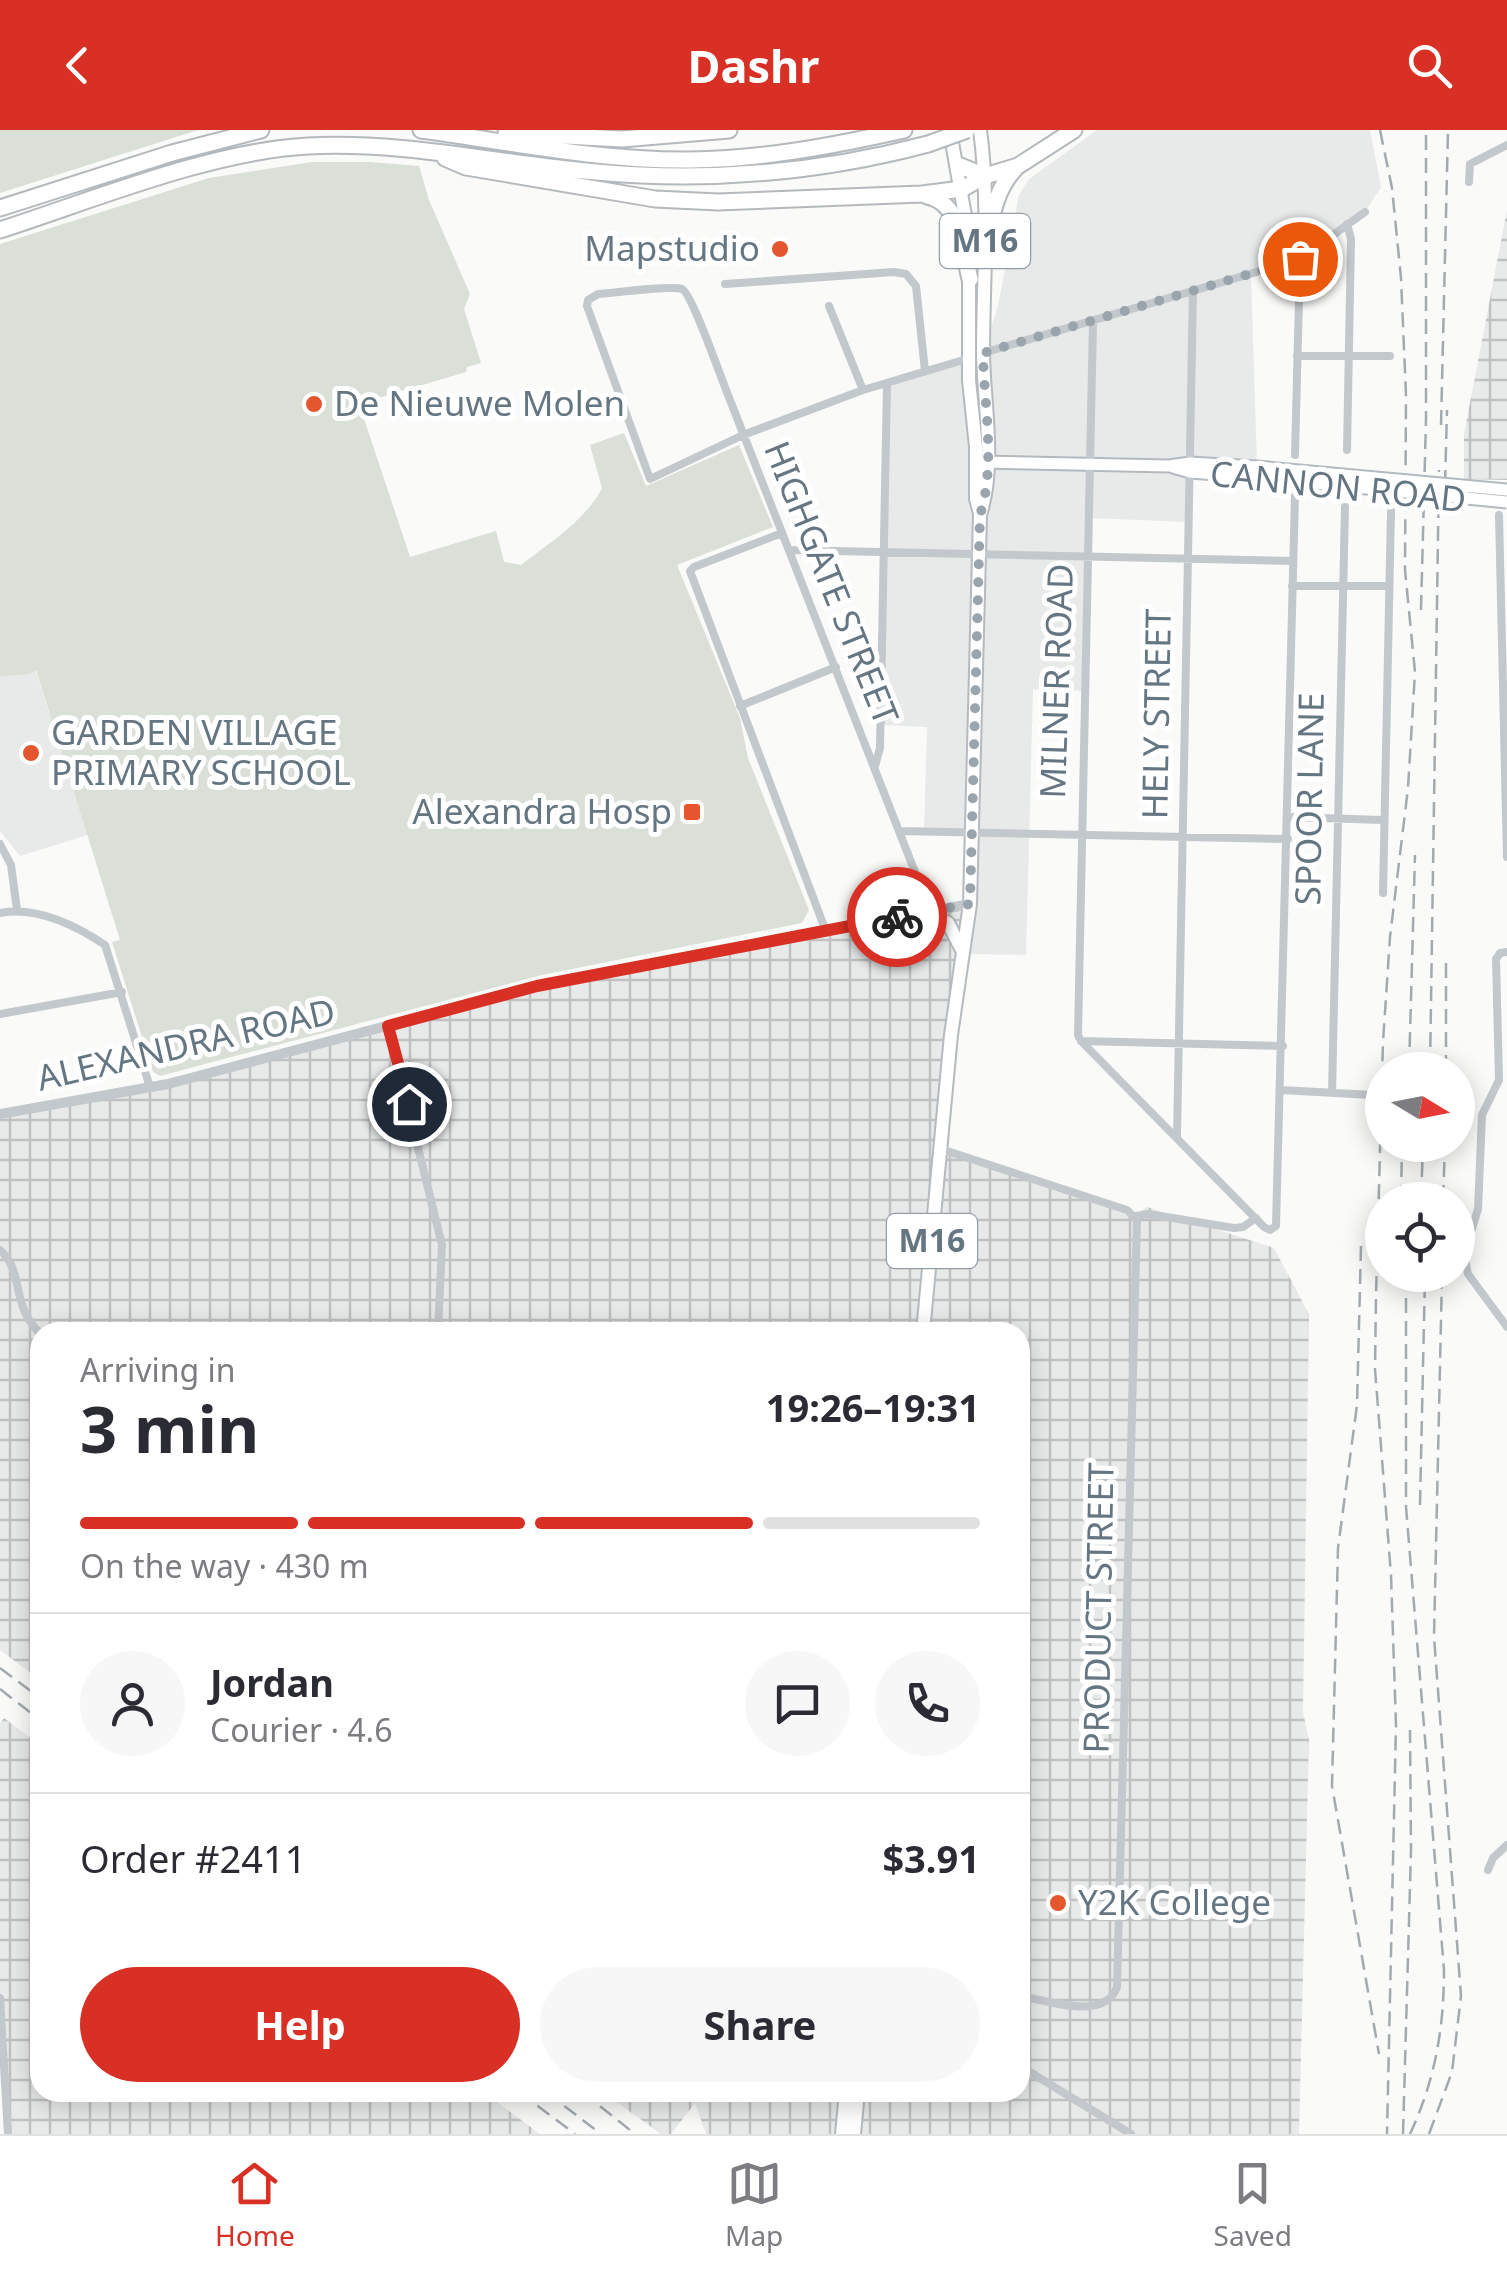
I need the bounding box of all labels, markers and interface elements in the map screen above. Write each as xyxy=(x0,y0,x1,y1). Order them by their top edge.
text: Dashr xyxy=(688,35,819,96)
icon: back xyxy=(50,38,105,93)
icon: search xyxy=(1402,38,1457,93)
road number: M16 xyxy=(940,214,1030,268)
pin xyxy=(1258,217,1343,302)
place label: Mapstudio xyxy=(584,224,760,271)
icon: bag xyxy=(1273,232,1328,287)
marker: Mapstudio xyxy=(769,238,791,260)
place label: De Nieuwe Molen xyxy=(334,379,625,426)
marker: De Nieuwe Molen xyxy=(303,393,325,415)
street label: HIGHGATE STREET xyxy=(754,434,911,731)
street label: CANNON ROAD xyxy=(1208,449,1468,522)
street label: MILNER ROAD xyxy=(1028,563,1083,799)
street label: HELY STREET xyxy=(1130,608,1181,820)
street label: SPOOR LANE xyxy=(1283,692,1334,906)
place label: GARDEN VILLAGE PRIMARY SCHOOL xyxy=(51,708,351,795)
marker: GARDEN VILLAGE PRIMARY SCHOOL xyxy=(20,742,42,764)
place label: Alexandra Hosp xyxy=(412,787,672,834)
marker: Alexandra Hosp xyxy=(681,801,703,823)
courier xyxy=(847,867,947,967)
icon: bike xyxy=(870,890,925,945)
street label: ALEXANDRA ROAD xyxy=(32,986,339,1101)
north arrow xyxy=(1365,1052,1475,1162)
map controls xyxy=(1365,1052,1475,1292)
pin xyxy=(367,1062,452,1147)
icon: home xyxy=(382,1077,437,1132)
button: locate xyxy=(1365,1182,1475,1292)
road number: M16 xyxy=(887,1214,977,1268)
text: Arriving in xyxy=(80,1348,235,1391)
text: 19:26–19:31 xyxy=(766,1381,980,1433)
text: 3 min xyxy=(80,1384,259,1472)
street label: PRODUCT STREET xyxy=(1071,1462,1124,1754)
text: On the way · 430 m xyxy=(80,1544,369,1587)
button: person xyxy=(80,1651,185,1756)
button: chat xyxy=(745,1651,850,1756)
button: phone xyxy=(875,1651,980,1756)
text: Jordan xyxy=(210,1656,334,1708)
text: Courier · 4.6 xyxy=(210,1708,393,1751)
text: Order #2411 xyxy=(80,1832,306,1884)
text: $3.91 xyxy=(882,1832,980,1884)
place label: Y2K College xyxy=(1078,1878,1271,1925)
marker: Y2K College xyxy=(1047,1892,1069,1914)
button: Help xyxy=(80,1967,520,2082)
button: Share xyxy=(540,1967,980,2082)
tab: Home xyxy=(215,2156,295,2254)
tab: Map xyxy=(725,2156,783,2254)
tab: Saved xyxy=(1214,2156,1292,2254)

